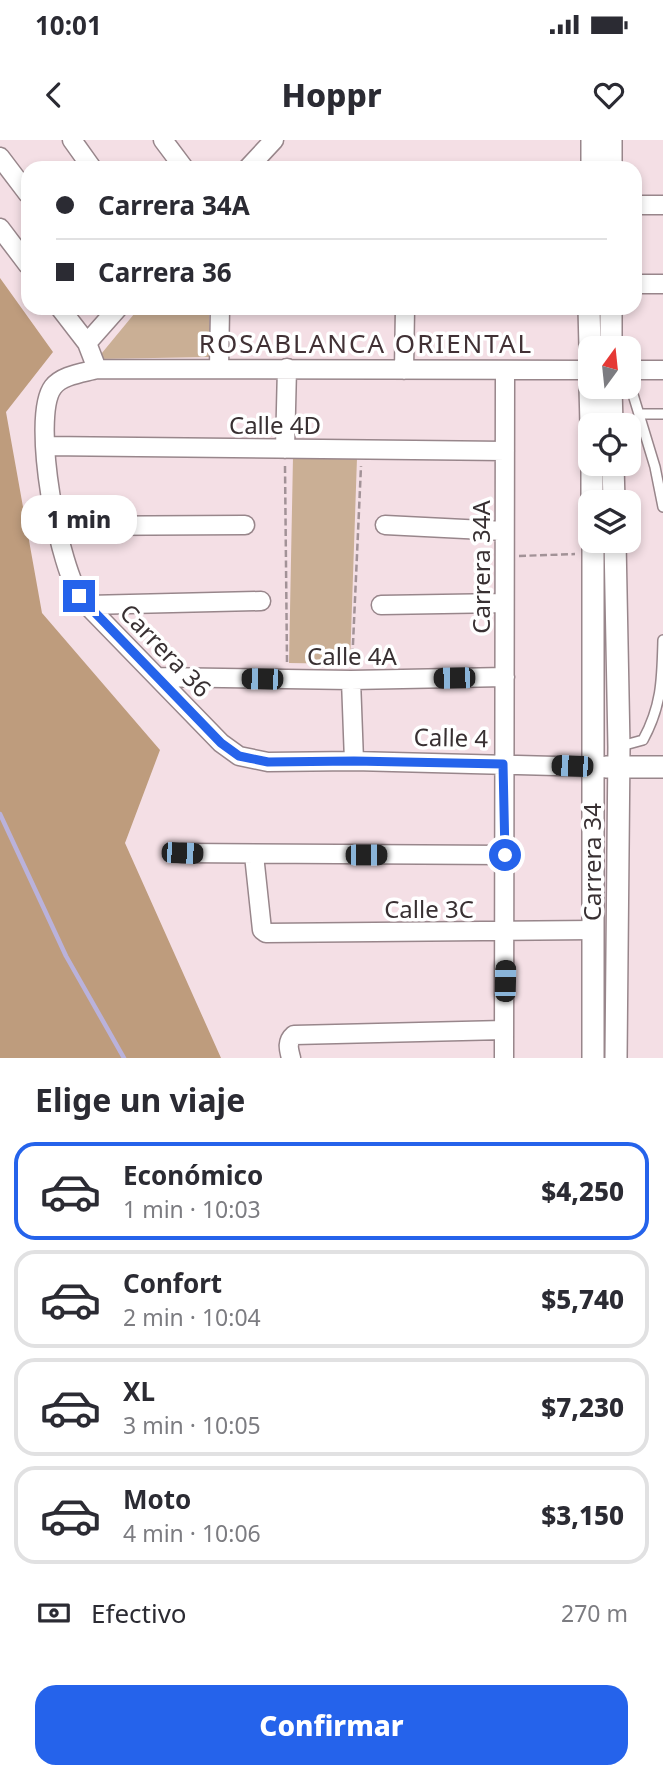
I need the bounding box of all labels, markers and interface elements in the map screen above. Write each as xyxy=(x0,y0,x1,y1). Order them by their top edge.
text: 10:01 xyxy=(35,7,102,43)
text: Hoppr xyxy=(281,73,382,116)
icon: back xyxy=(35,76,73,114)
icon: heart xyxy=(590,76,628,114)
text: Carrera 34A xyxy=(98,187,250,223)
text: Carrera 36 xyxy=(98,254,232,290)
district label: ROSABLANCA ORIENTAL xyxy=(199,325,533,361)
north arrow xyxy=(578,336,640,399)
map controls xyxy=(578,336,641,553)
street label: Calle 4D xyxy=(229,408,321,441)
button: locate xyxy=(578,413,641,476)
button: layers xyxy=(578,490,641,553)
callout: 1 min xyxy=(21,494,137,544)
street label: Carrera 34A xyxy=(464,500,497,634)
text: 1 min xyxy=(47,503,111,535)
route end xyxy=(63,580,95,612)
street label: Carrera 36 xyxy=(113,596,219,704)
street label: Calle 4A xyxy=(307,639,398,672)
car xyxy=(433,667,476,689)
car xyxy=(241,668,284,690)
street label: Calle 4 xyxy=(413,720,489,754)
car xyxy=(551,755,594,777)
street label: Carrera 34 xyxy=(575,803,608,921)
route start xyxy=(489,839,521,871)
car xyxy=(161,842,204,864)
car xyxy=(346,845,388,866)
street label: Calle 3C xyxy=(384,892,474,925)
car xyxy=(495,960,516,1002)
text: Elige un viaje xyxy=(35,1078,245,1121)
text: Económico xyxy=(123,1157,263,1193)
icon: car xyxy=(39,1160,102,1223)
text: $4,250 xyxy=(541,1173,624,1209)
text: 1 min · 10:03 xyxy=(123,1193,261,1225)
text: Confort xyxy=(123,1265,222,1301)
icon: car xyxy=(39,1268,102,1331)
text: $5,740 xyxy=(541,1281,624,1317)
text: 2 min · 10:04 xyxy=(123,1301,261,1333)
text: XL xyxy=(123,1373,155,1409)
icon: car xyxy=(39,1376,102,1439)
text: $7,230 xyxy=(541,1389,624,1425)
text: 3 min · 10:05 xyxy=(123,1409,261,1441)
text: Moto xyxy=(123,1481,191,1517)
icon: car xyxy=(39,1484,102,1547)
text: $3,150 xyxy=(541,1497,624,1533)
text: 4 min · 10:06 xyxy=(123,1517,261,1549)
icon: cash xyxy=(35,1594,73,1632)
text: Efectivo xyxy=(91,1595,187,1631)
text: 270 m xyxy=(561,1597,628,1629)
button: Confirmar xyxy=(35,1685,628,1765)

